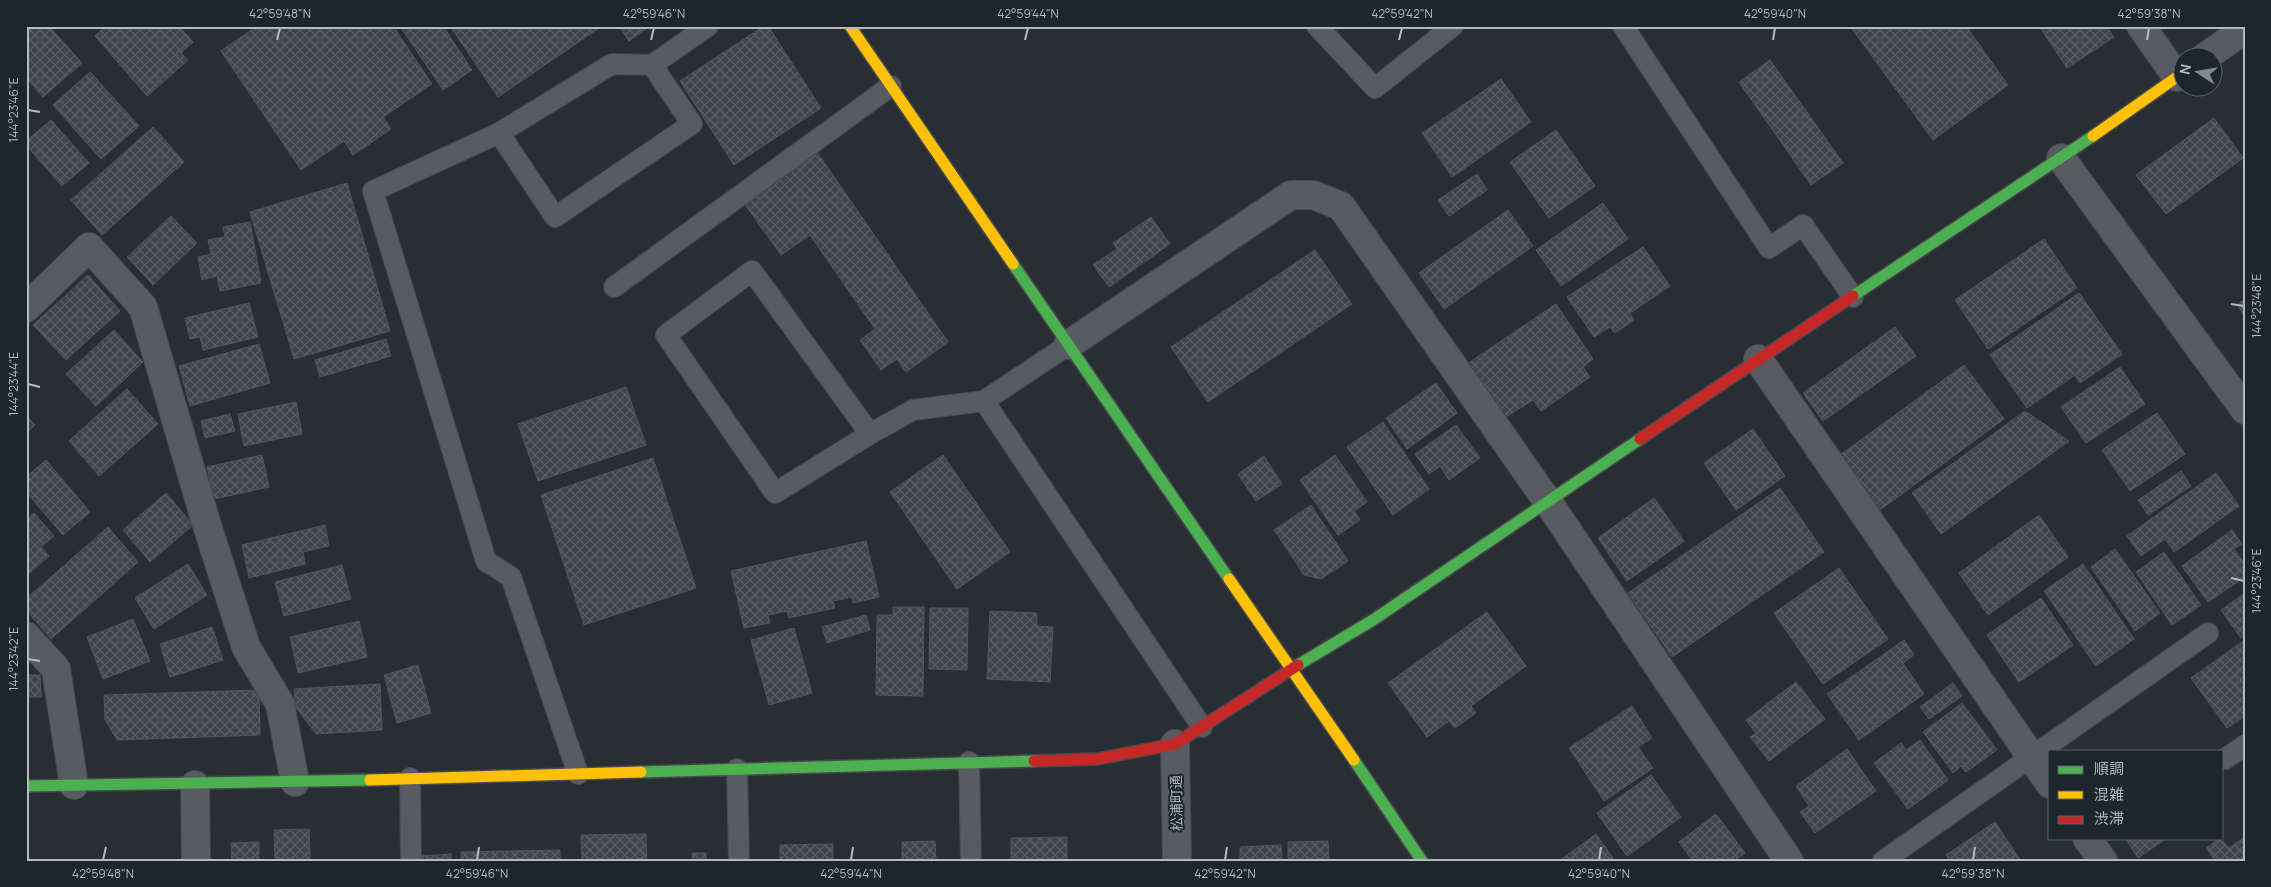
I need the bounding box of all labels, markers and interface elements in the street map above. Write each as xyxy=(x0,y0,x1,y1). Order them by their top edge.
text: 42°59'48"N xyxy=(249,5,311,22)
text: 42°59'46"N xyxy=(623,5,685,22)
text: 42°59'44"N xyxy=(997,5,1059,22)
text: 42°59'42"N xyxy=(1371,5,1433,22)
text: 42°59'40"N xyxy=(1744,5,1806,22)
text: 42°59'38"N xyxy=(2118,5,2180,22)
north arrow xyxy=(2174,48,2224,98)
text: N xyxy=(2174,62,2195,76)
text: 144°23'46"E xyxy=(5,77,22,143)
text: 144°23'48"E xyxy=(2248,274,2265,338)
text: 144°23'44"E xyxy=(5,352,22,416)
text: 144°23'46"E xyxy=(2248,548,2265,614)
text: 144°23'42"E xyxy=(5,627,22,691)
legend xyxy=(2048,750,2224,840)
text: 順調 xyxy=(2094,758,2124,779)
street label: 松浦町通 xyxy=(1166,775,1186,831)
text: 混雑 xyxy=(2094,784,2124,805)
text: 渋滞 xyxy=(2094,808,2124,829)
text: 42°59'48"N xyxy=(72,865,134,882)
text: 42°59'46"N xyxy=(446,865,508,882)
text: 42°59'44"N xyxy=(820,865,882,882)
text: 42°59'42"N xyxy=(1194,865,1256,882)
text: 42°59'40"N xyxy=(1568,865,1630,882)
text: 42°59'38"N xyxy=(1942,865,2004,882)

